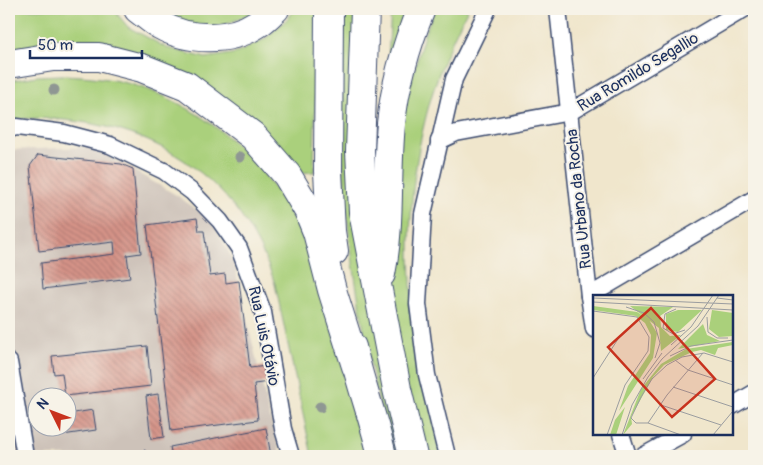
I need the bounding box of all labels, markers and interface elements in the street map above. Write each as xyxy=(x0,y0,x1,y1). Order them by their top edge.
scale bar xyxy=(30,28,142,60)
street label: Rua Romildo Segallio xyxy=(574,28,703,116)
text: 50 m xyxy=(38,36,73,55)
street label: Rua Urbano da Rocha xyxy=(562,128,596,270)
street label: Rua Luis Otávio xyxy=(244,284,284,388)
inset map xyxy=(593,295,733,435)
north arrow xyxy=(28,388,78,438)
text: N xyxy=(33,394,52,413)

